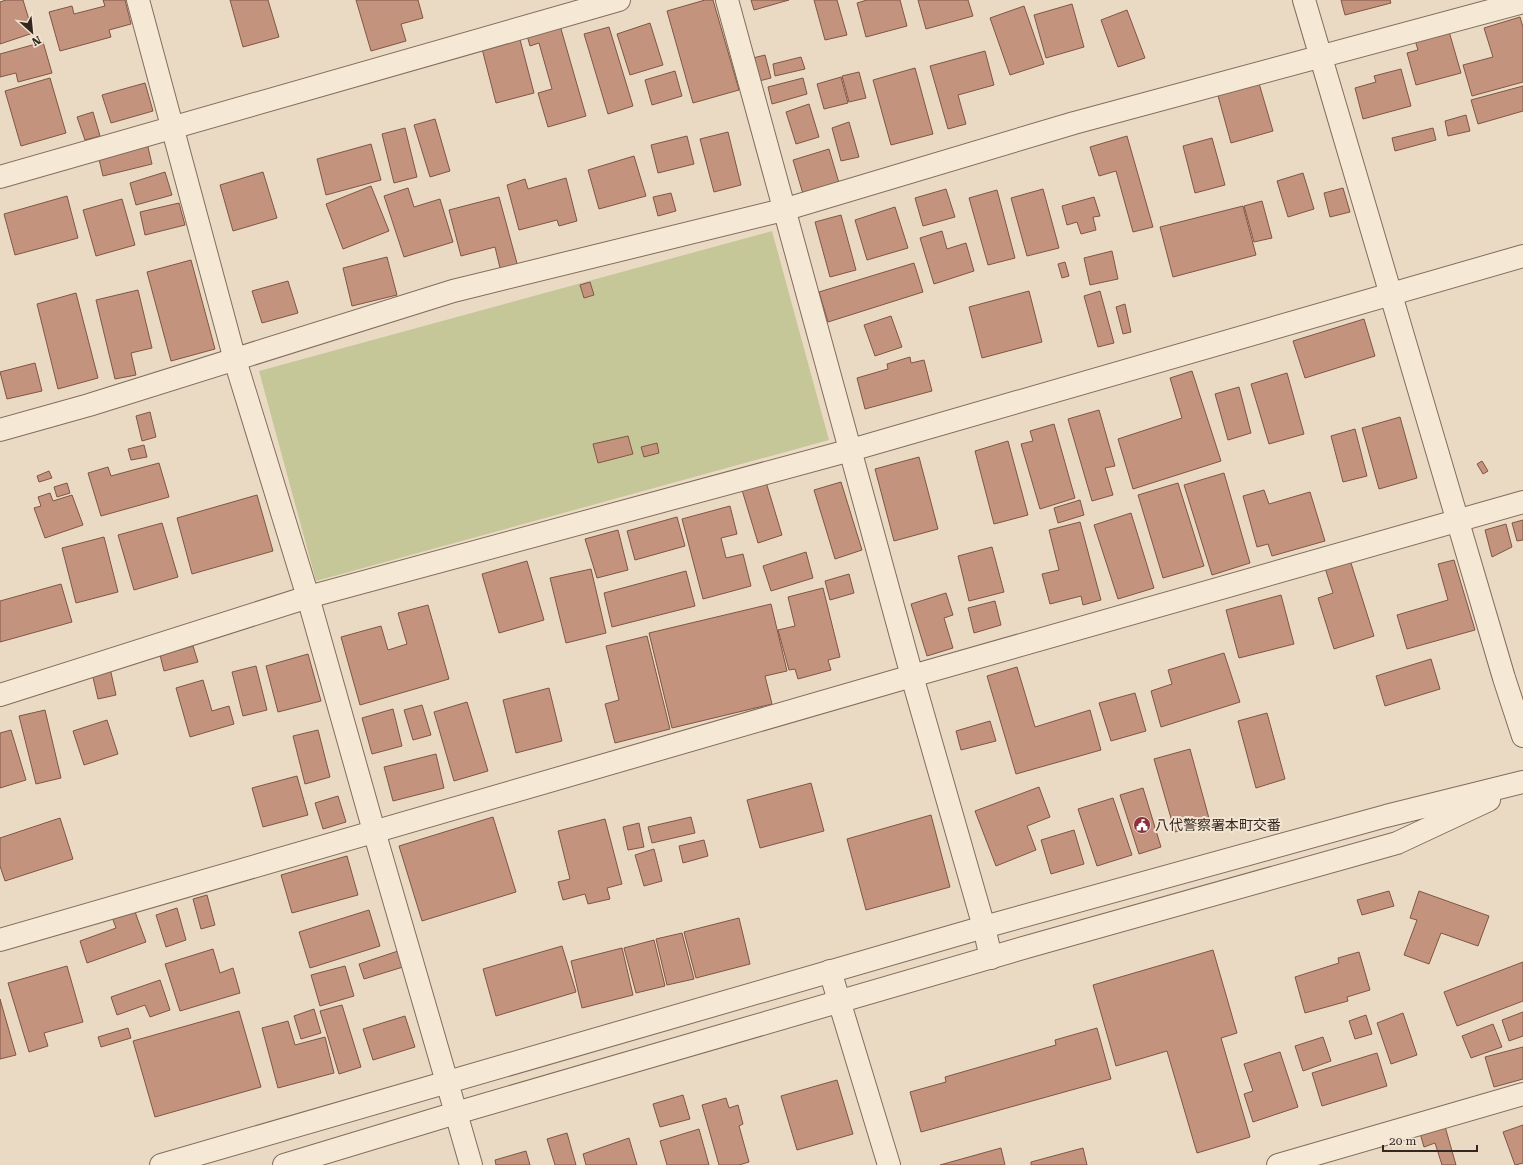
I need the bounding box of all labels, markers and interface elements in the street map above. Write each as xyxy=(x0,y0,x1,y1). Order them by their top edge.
north arrow xyxy=(12,12,52,52)
text: N xyxy=(29,33,43,48)
public building icon: 八代警察署本町交番 xyxy=(1132,815,1152,835)
place label: 八代警察署本町交番 xyxy=(1155,817,1281,833)
scale bar xyxy=(1383,1127,1477,1153)
text: 20 m xyxy=(1389,1134,1416,1148)

